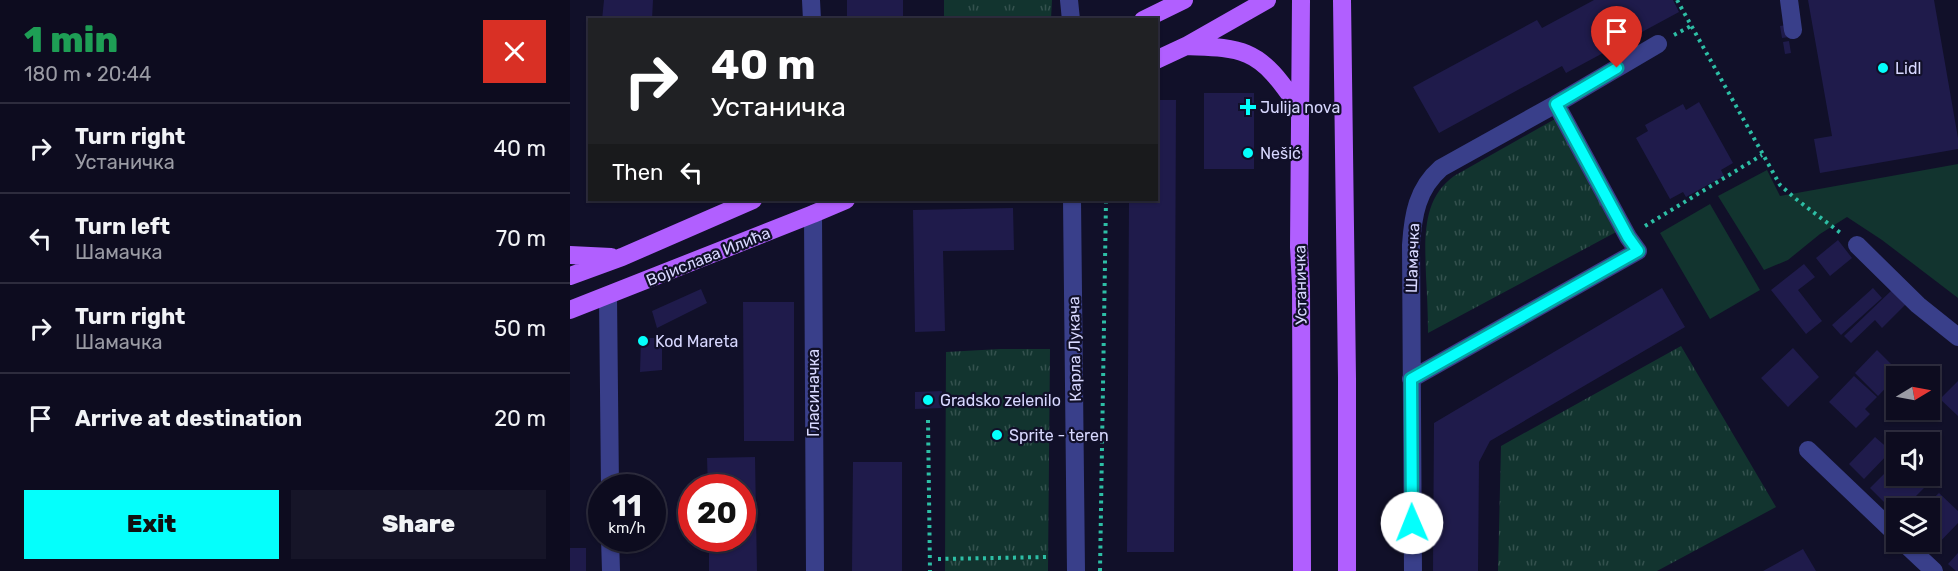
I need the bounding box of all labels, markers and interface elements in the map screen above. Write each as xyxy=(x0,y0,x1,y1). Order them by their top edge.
pin xyxy=(1591,6,1642,68)
icon: arrive xyxy=(1600,15,1633,48)
text: 1 min xyxy=(24,18,118,61)
button: close xyxy=(483,20,546,83)
text: 40 m xyxy=(711,40,816,90)
icon: right xyxy=(612,42,690,120)
place label: Lidl xyxy=(1895,59,1921,78)
marker: Lidl xyxy=(1876,61,1890,75)
text: 180 m · 20:44 xyxy=(24,62,151,86)
text: Устаничка xyxy=(711,91,846,123)
place label: Julija nova xyxy=(1260,98,1340,117)
marker: Julija nova xyxy=(1241,100,1255,114)
text: Turn right xyxy=(75,123,185,150)
icon: right xyxy=(24,132,57,165)
text: 40 m xyxy=(493,135,546,162)
place label: Nešić xyxy=(1260,144,1301,163)
marker: Nešić xyxy=(1241,146,1255,160)
text: Устаничка xyxy=(75,150,175,174)
icon: left xyxy=(675,156,708,189)
text: Then xyxy=(612,159,663,186)
text: Turn left xyxy=(75,213,170,240)
icon: left xyxy=(24,222,57,255)
street label: Војислава Илића xyxy=(643,223,773,290)
street label: Шамачка xyxy=(1402,223,1423,293)
text: 70 m xyxy=(496,225,546,252)
text: Шамачка xyxy=(75,240,163,264)
street label: Устаничка xyxy=(1290,245,1311,325)
street label: Карла Лукача xyxy=(1064,296,1085,402)
text: Turn right xyxy=(75,303,185,330)
icon: right xyxy=(24,312,57,345)
text: 50 m xyxy=(494,315,546,342)
text: Шамачка xyxy=(75,330,163,354)
place label: Kod Mareta xyxy=(655,332,738,351)
marker: Kod Mareta xyxy=(636,334,650,348)
street label: Гласиначка xyxy=(804,349,823,437)
north arrow xyxy=(1886,366,1940,420)
map controls xyxy=(1886,366,1940,552)
place label: Gradsko zelenilo xyxy=(940,391,1061,410)
marker: Gradsko zelenilo xyxy=(921,393,935,407)
icon: arrive xyxy=(24,402,57,435)
text: Arrive at destination xyxy=(75,405,302,432)
text: 20 m xyxy=(494,405,546,432)
place label: Sprite - teren xyxy=(1009,426,1109,445)
marker: Sprite - teren xyxy=(990,428,1004,442)
button: sound xyxy=(1886,432,1940,486)
speed limit sign: 20 xyxy=(678,474,756,552)
text: 11 xyxy=(612,488,642,524)
button: Exit xyxy=(24,490,279,559)
button: Share xyxy=(291,490,546,559)
position arrow xyxy=(1380,491,1444,555)
button: layers xyxy=(1886,498,1940,552)
text: km/h xyxy=(608,519,646,537)

